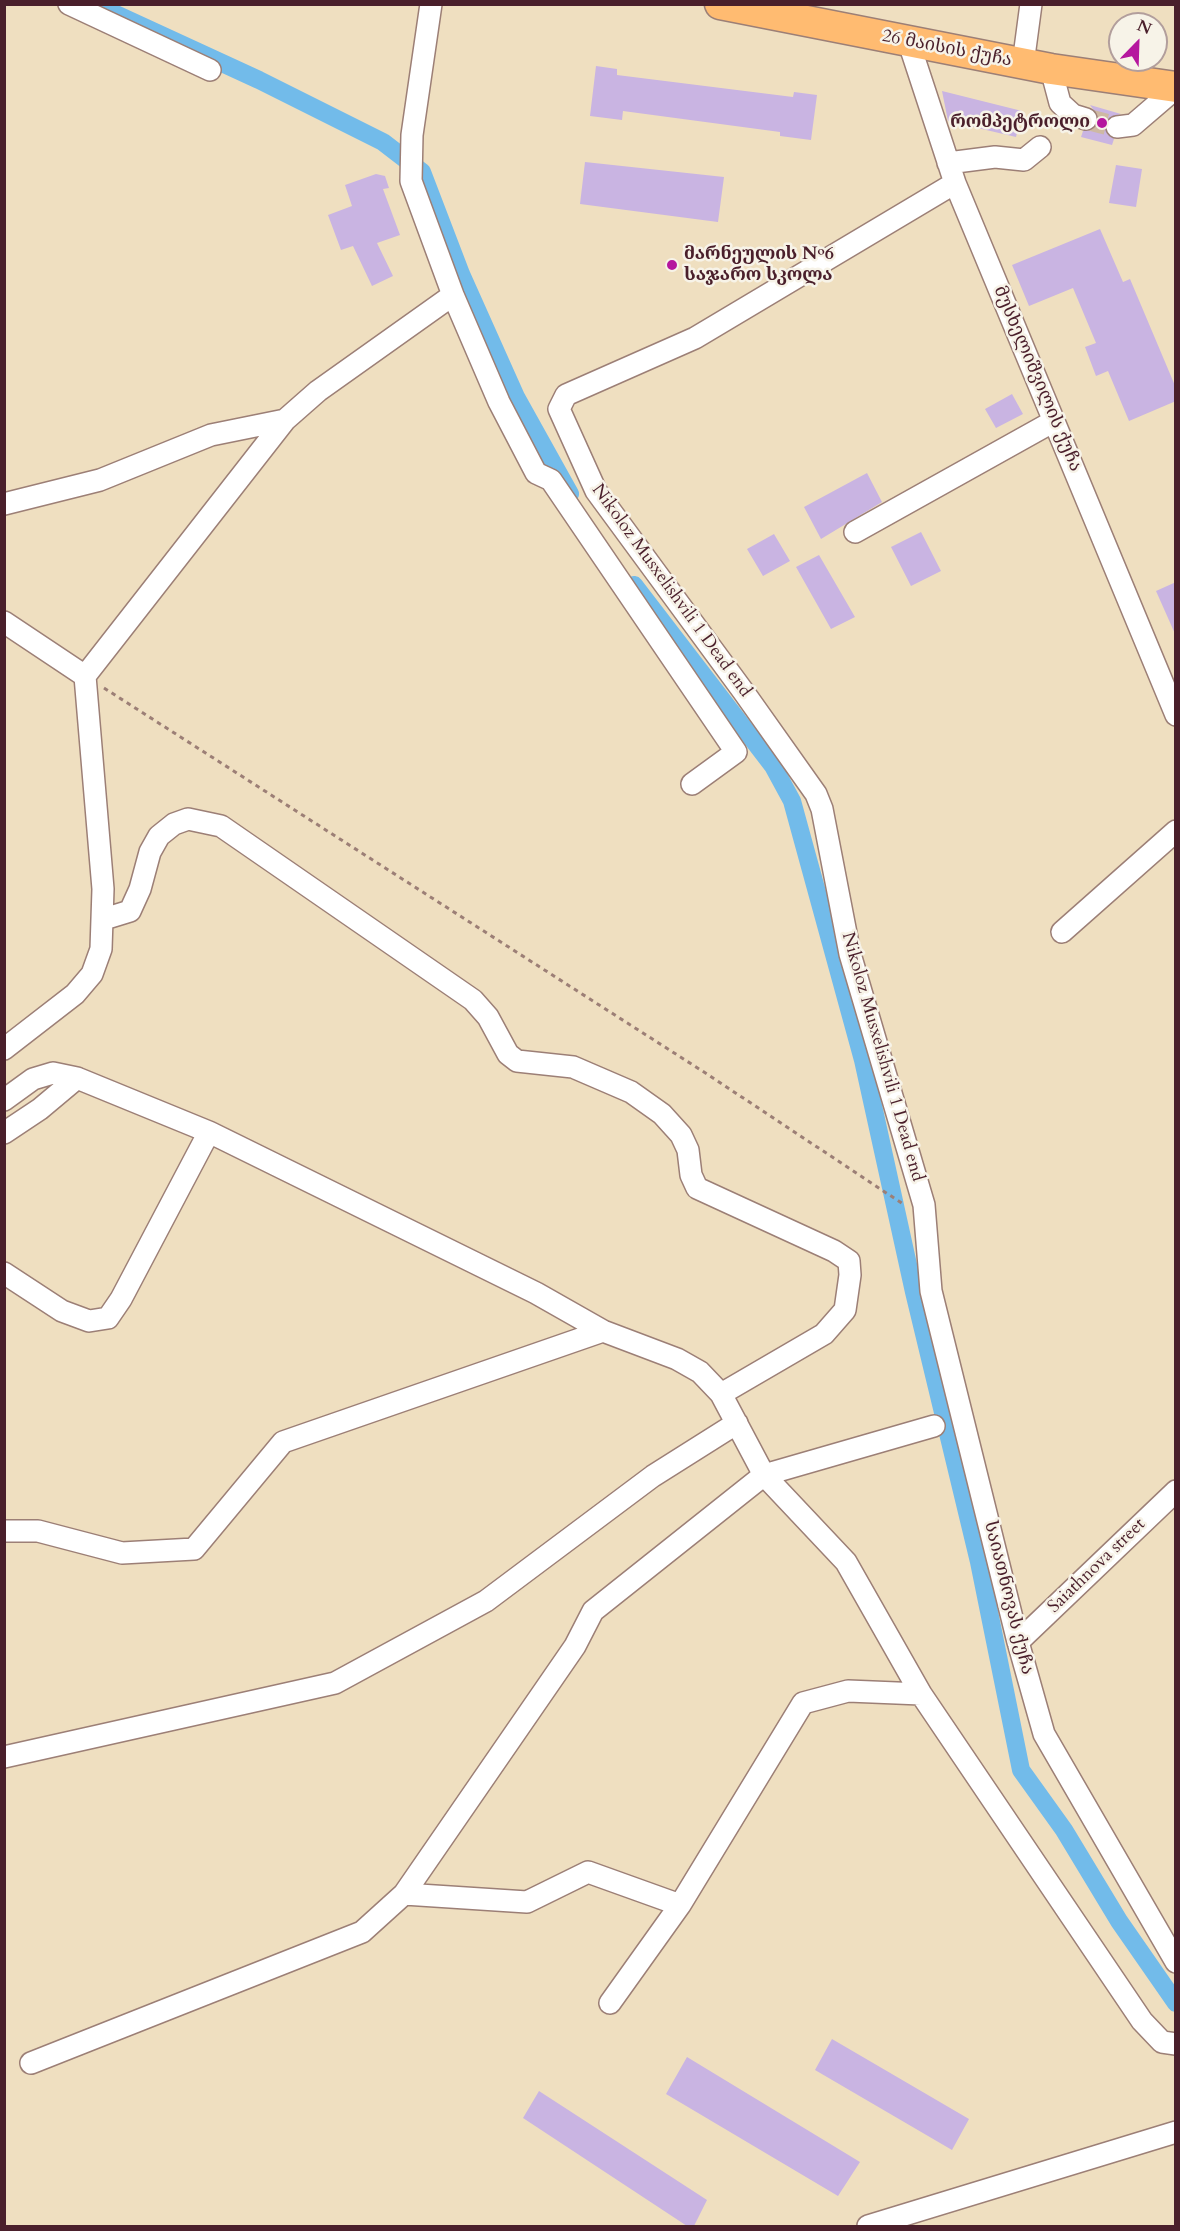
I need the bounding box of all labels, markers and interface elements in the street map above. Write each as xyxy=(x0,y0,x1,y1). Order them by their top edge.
north arrow xyxy=(1108,12,1168,72)
text: N xyxy=(1134,14,1155,40)
street label: 26 მაისის ქუჩა xyxy=(880,26,1014,72)
place label: რომპეტროლი xyxy=(950,112,1090,134)
marker: რომპეტროლი xyxy=(1095,116,1109,130)
place label: მარნეულის №6 საჯარო სკოლა xyxy=(684,244,834,286)
marker: მარნეულის №6 საჯარო სკოლა xyxy=(665,258,679,272)
street label: მუსხელიშვილის ქუჩა xyxy=(988,283,1086,475)
street label: Nikoloz Musxelishvili 1 Dead end xyxy=(586,480,756,702)
street label: Nikoloz Musxelishvili 1 Dead end xyxy=(836,930,928,1184)
street label: Saiathnova street xyxy=(1044,1514,1150,1618)
street label: საიათნოვას ქუჩა xyxy=(978,1519,1038,1677)

